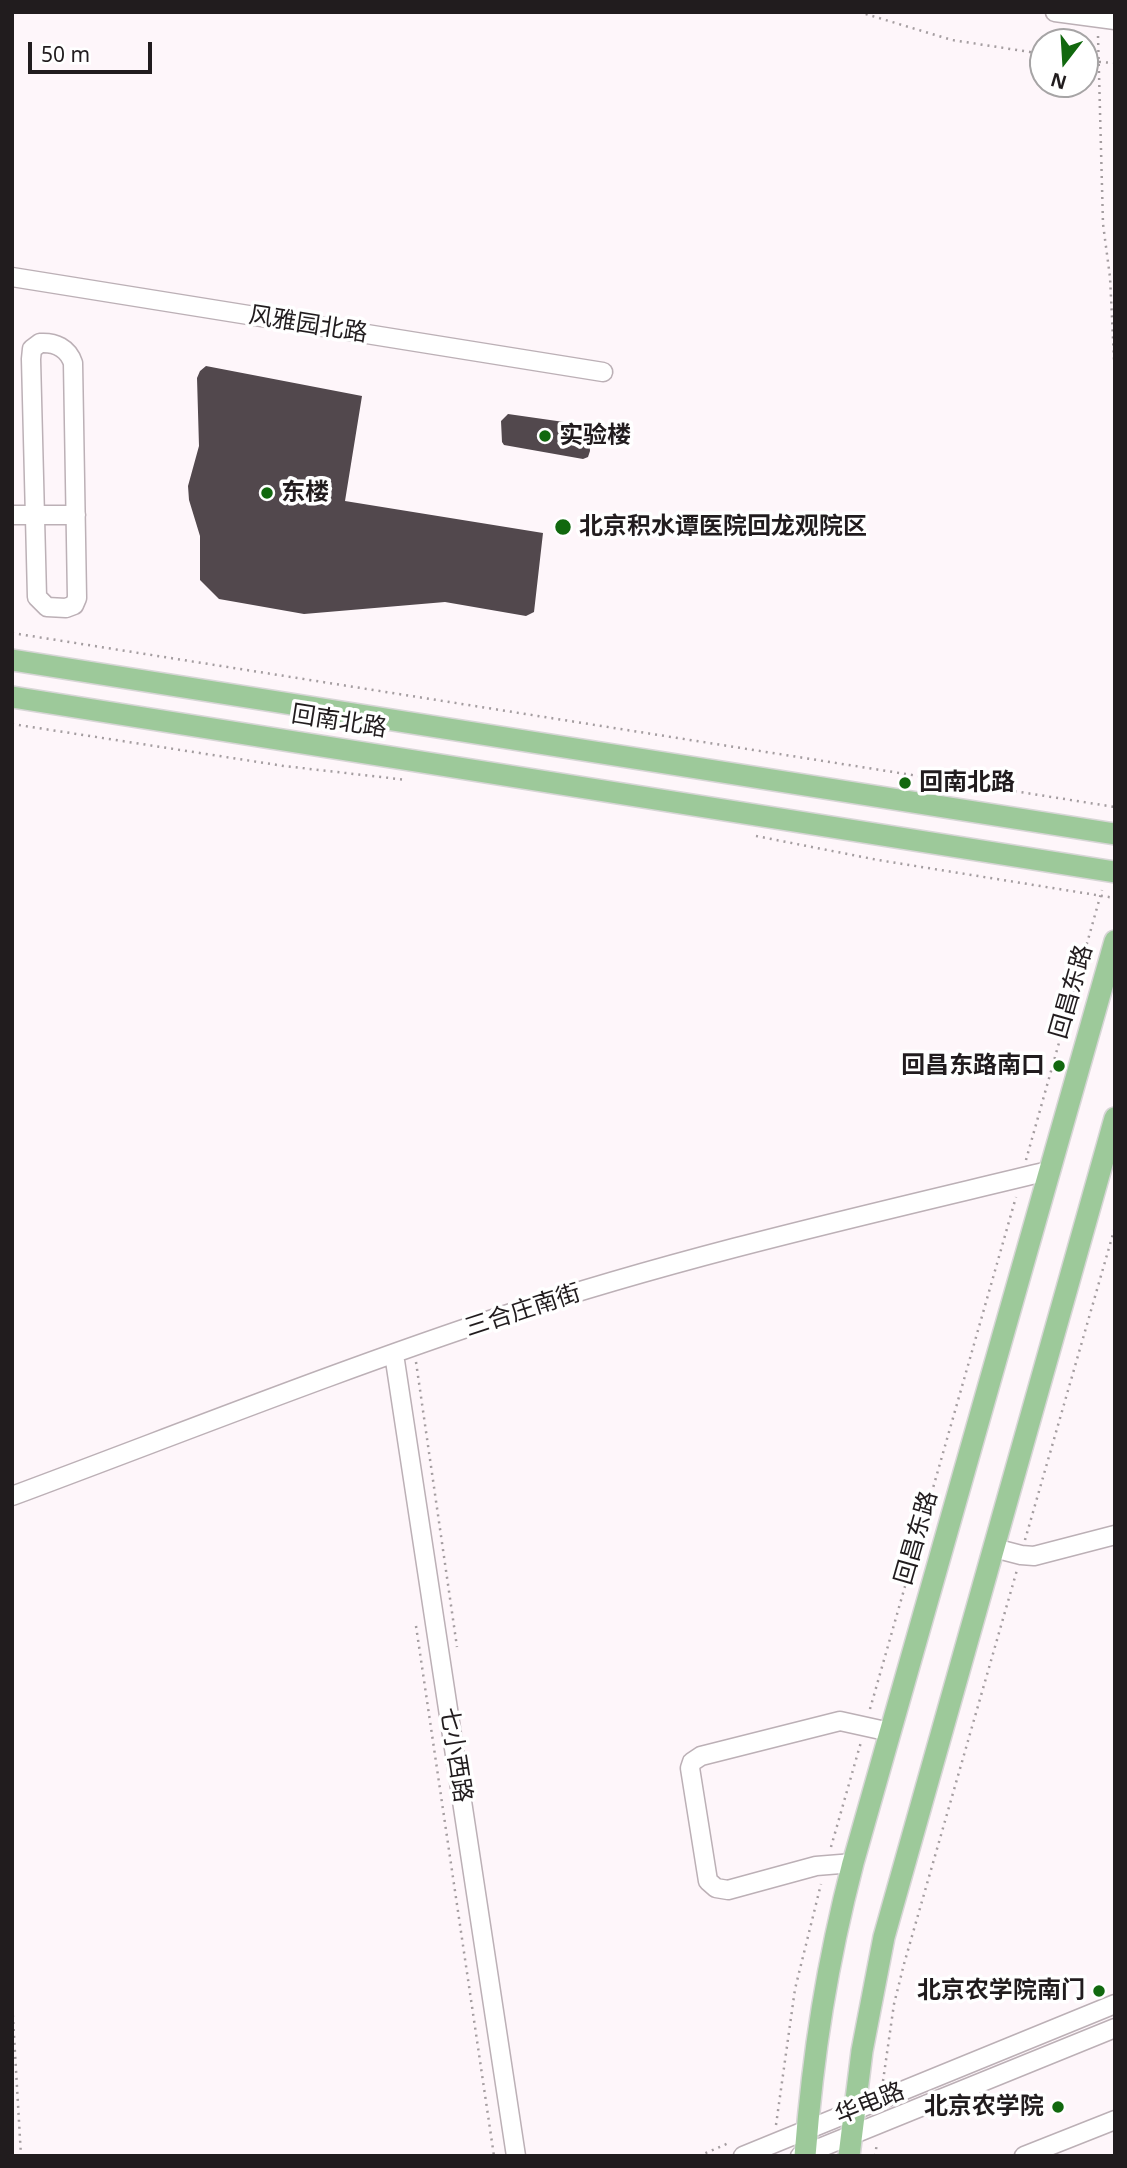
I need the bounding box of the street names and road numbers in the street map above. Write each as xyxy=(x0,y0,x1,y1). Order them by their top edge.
street label: 风雅园北路 xyxy=(246,301,370,349)
street label: 回南北路 xyxy=(289,700,389,744)
street label: 回昌东路 xyxy=(1045,942,1099,1042)
street label: 三合庄南街 xyxy=(461,1279,585,1343)
street label: 回昌东路 xyxy=(890,1488,944,1588)
street label: 七小西路 xyxy=(433,1705,477,1805)
street label: 华电路 xyxy=(831,2077,909,2131)

